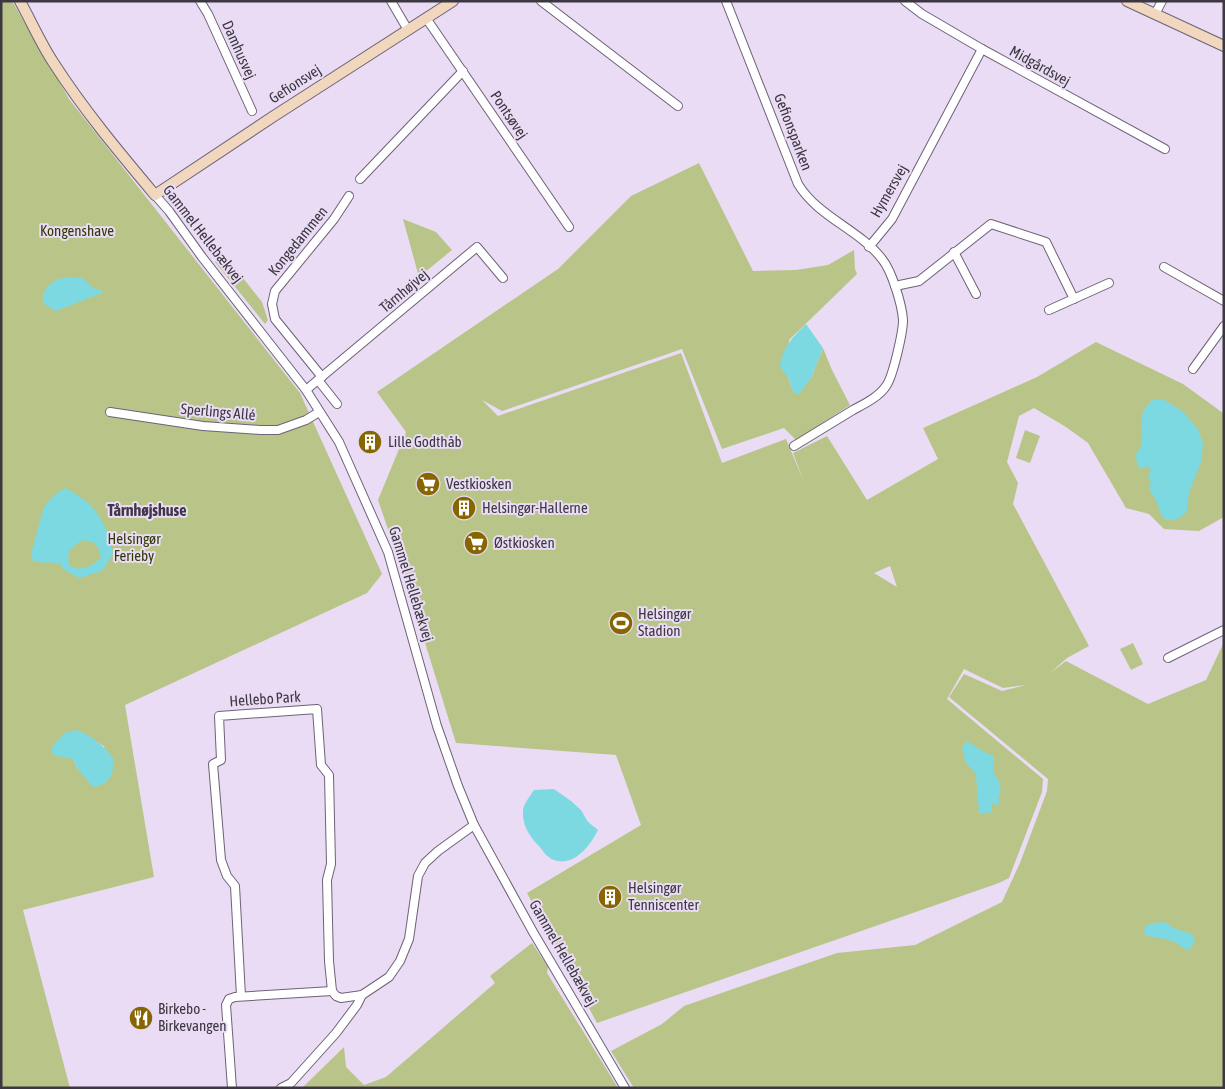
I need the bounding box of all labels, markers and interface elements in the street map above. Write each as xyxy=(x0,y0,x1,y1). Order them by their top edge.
street label: Damhusvej xyxy=(219,18,260,82)
street label: Midgårdsvej xyxy=(1007,42,1074,89)
street label: Gefionsvej xyxy=(266,61,324,107)
street label: Pontsøvej xyxy=(487,87,532,142)
street label: Gefionsparken xyxy=(771,91,816,173)
street label: Hymersvej xyxy=(867,161,911,220)
street label: Gammel Hellebækvej xyxy=(160,181,247,286)
street label: Kongedammen xyxy=(265,203,331,279)
park label: Kongenshave xyxy=(40,222,114,239)
street label: Tårnhøjvej xyxy=(376,265,431,316)
street label: Sperlings Allé xyxy=(180,400,256,423)
building icon: Lille Godthåb xyxy=(357,429,383,455)
place label: Lille Godthåb xyxy=(388,433,462,450)
supermarket icon: Vestkiosken xyxy=(415,471,441,497)
place label: Vestkiosken xyxy=(446,475,512,492)
building icon: Helsingør-Hallerne xyxy=(451,495,477,521)
place label: Helsingør-Hallerne xyxy=(482,499,588,516)
district label: Tårnhøjshuse xyxy=(108,501,186,519)
street label: Gammel Hellebækvej xyxy=(386,524,437,643)
park label: Helsingør Ferieby xyxy=(107,530,161,564)
supermarket icon: Østkiosken xyxy=(463,530,489,556)
place label: Østkiosken xyxy=(494,534,555,551)
place label: Helsingør Stadion xyxy=(638,605,692,639)
sports icon: Helsingør Stadion xyxy=(608,610,634,636)
street label: Hellebo Park xyxy=(229,688,302,709)
place label: Helsingør Tenniscenter xyxy=(628,879,699,913)
building icon: Helsingør Tenniscenter xyxy=(597,884,623,910)
street label: Gammel Hellebækvej xyxy=(526,897,601,1009)
place label: Birkebo - Birkevangen xyxy=(158,1000,226,1034)
restaurant icon: Birkebo - Birkevangen xyxy=(128,1005,154,1031)

